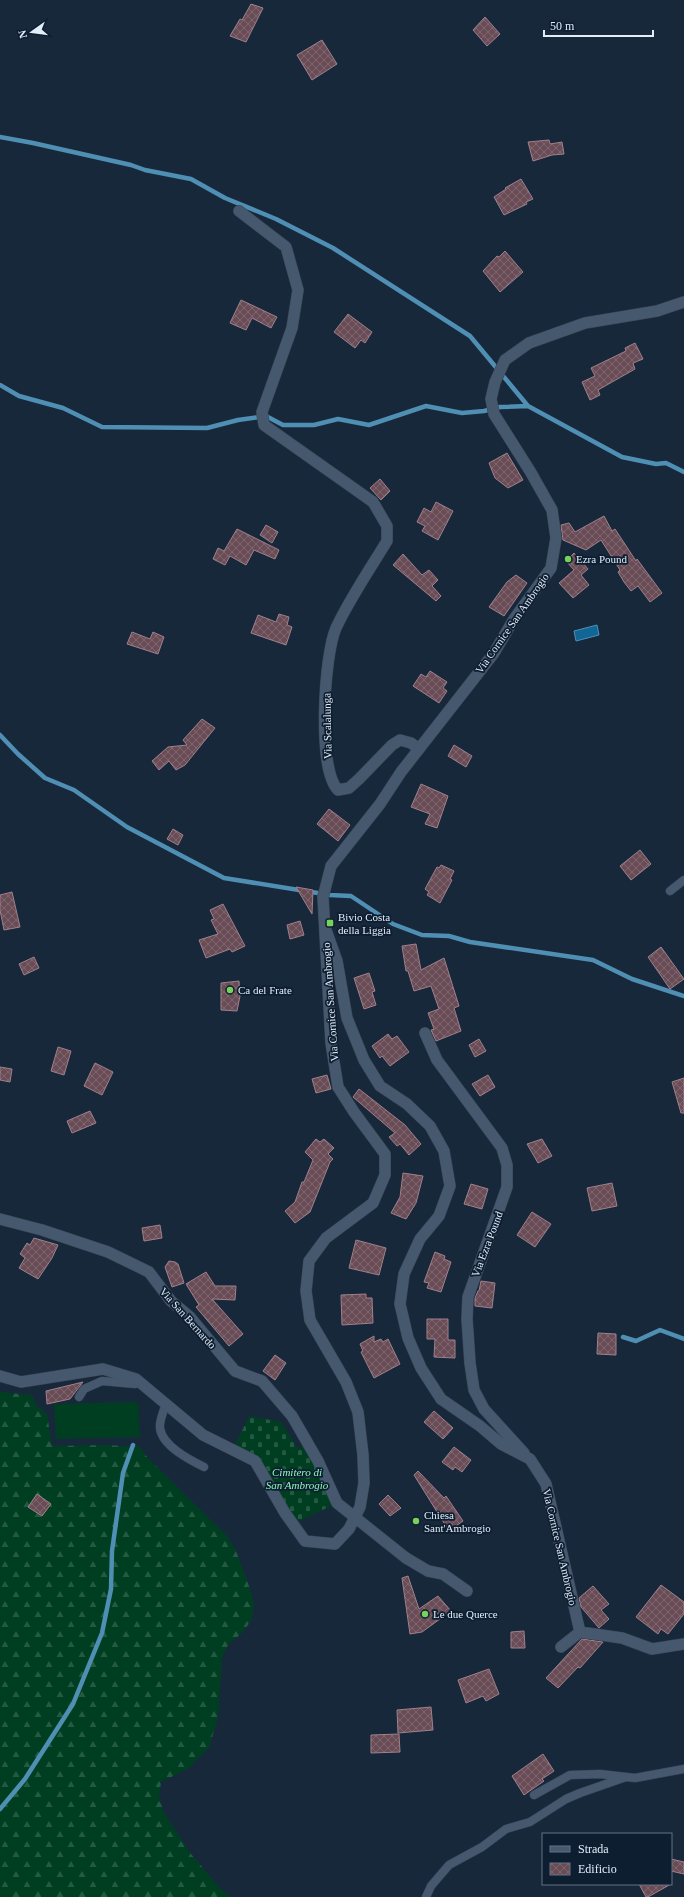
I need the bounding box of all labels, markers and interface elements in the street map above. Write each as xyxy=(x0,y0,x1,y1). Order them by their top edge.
north arrow xyxy=(12,12,52,52)
scale bar xyxy=(544,12,653,38)
text: 50 m xyxy=(550,19,575,33)
text: N xyxy=(16,29,29,40)
place label: Ezra Pound xyxy=(576,553,628,565)
marker: Ezra Pound xyxy=(563,554,573,564)
street label: Via Cornice San Ambrogio xyxy=(473,570,551,675)
street label: Via Scalalunga xyxy=(320,693,334,759)
place label: Bivio Costa della Liggia xyxy=(338,911,391,936)
marker: Bivio Costa della Liggia xyxy=(325,918,335,928)
street label: Via Cornice San Ambrogio xyxy=(320,942,340,1062)
place label: Ca del Frate xyxy=(238,984,292,996)
marker: Ca del Frate xyxy=(225,985,235,995)
street label: Via Ezra Pound xyxy=(469,1209,505,1278)
street label: Via San Bernardo xyxy=(157,1285,219,1351)
park label: Cimitero di San Ambrogio xyxy=(266,1466,329,1491)
street label: Via Cornice San Ambrogio xyxy=(541,1487,579,1607)
place label: Chiesa Sant'Ambrogio xyxy=(424,1509,491,1534)
marker: Chiesa Sant'Ambrogio xyxy=(411,1516,421,1526)
place label: Le due Querce xyxy=(433,1608,498,1620)
marker: Le due Querce xyxy=(420,1609,430,1619)
legend xyxy=(542,1833,672,1885)
text: Strada xyxy=(578,1842,609,1856)
text: Edificio xyxy=(578,1862,617,1876)

